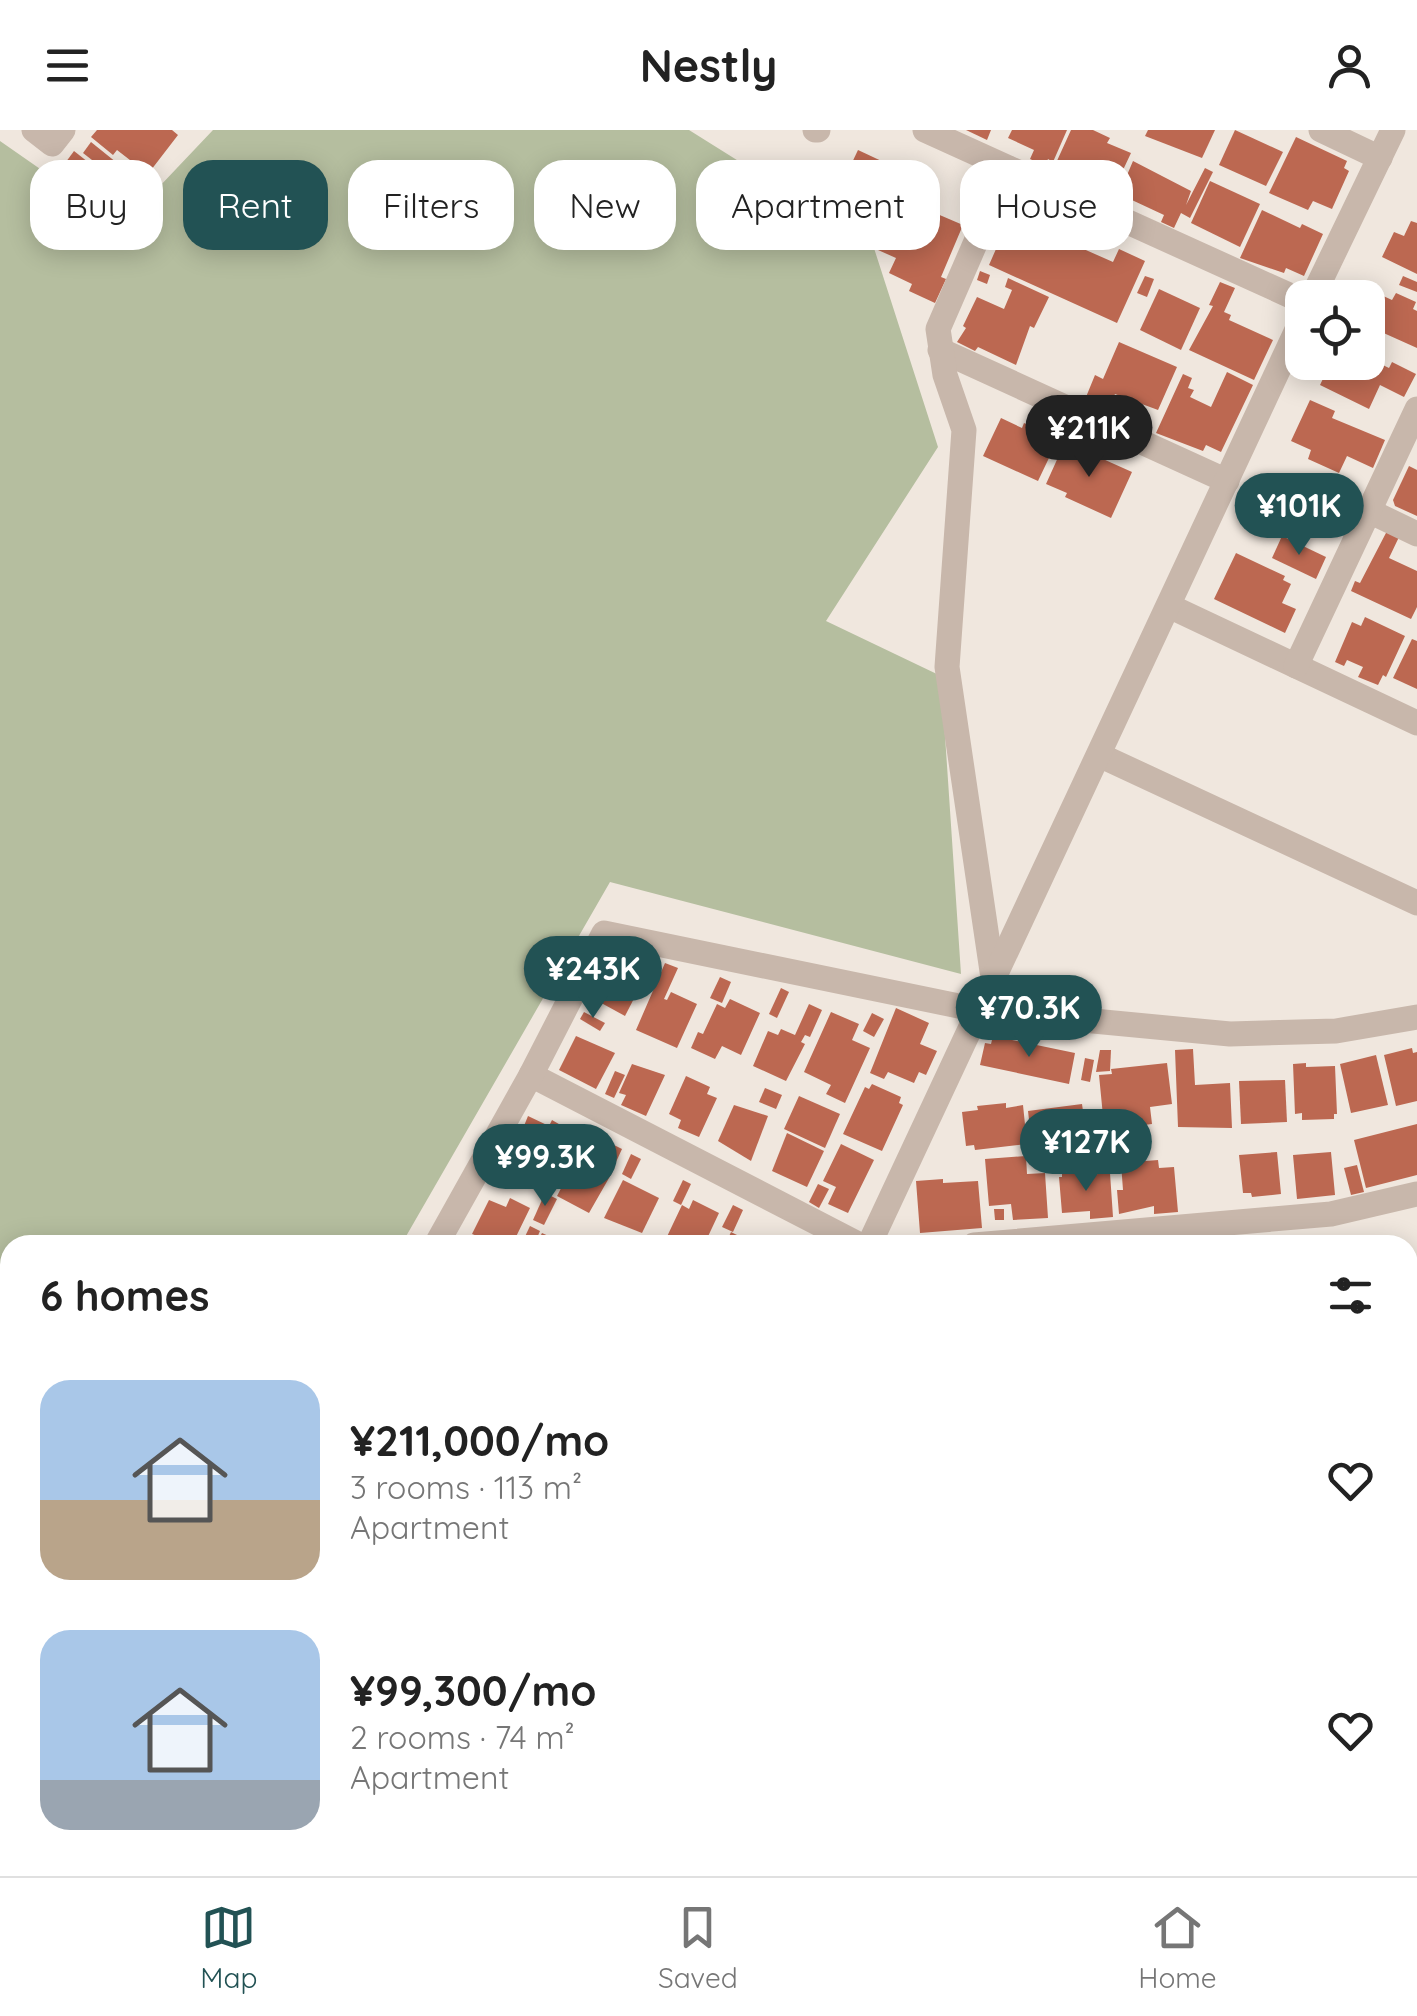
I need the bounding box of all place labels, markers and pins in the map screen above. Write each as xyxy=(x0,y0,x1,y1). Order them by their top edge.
pin: ¥211K xyxy=(1019,395,1159,480)
pin: ¥101K xyxy=(1229,473,1369,558)
pin: ¥243K xyxy=(523,936,663,1021)
pin: ¥70.3K xyxy=(948,975,1110,1060)
pin: ¥127K xyxy=(1016,1109,1156,1194)
pin: ¥99.3K xyxy=(464,1124,626,1209)

